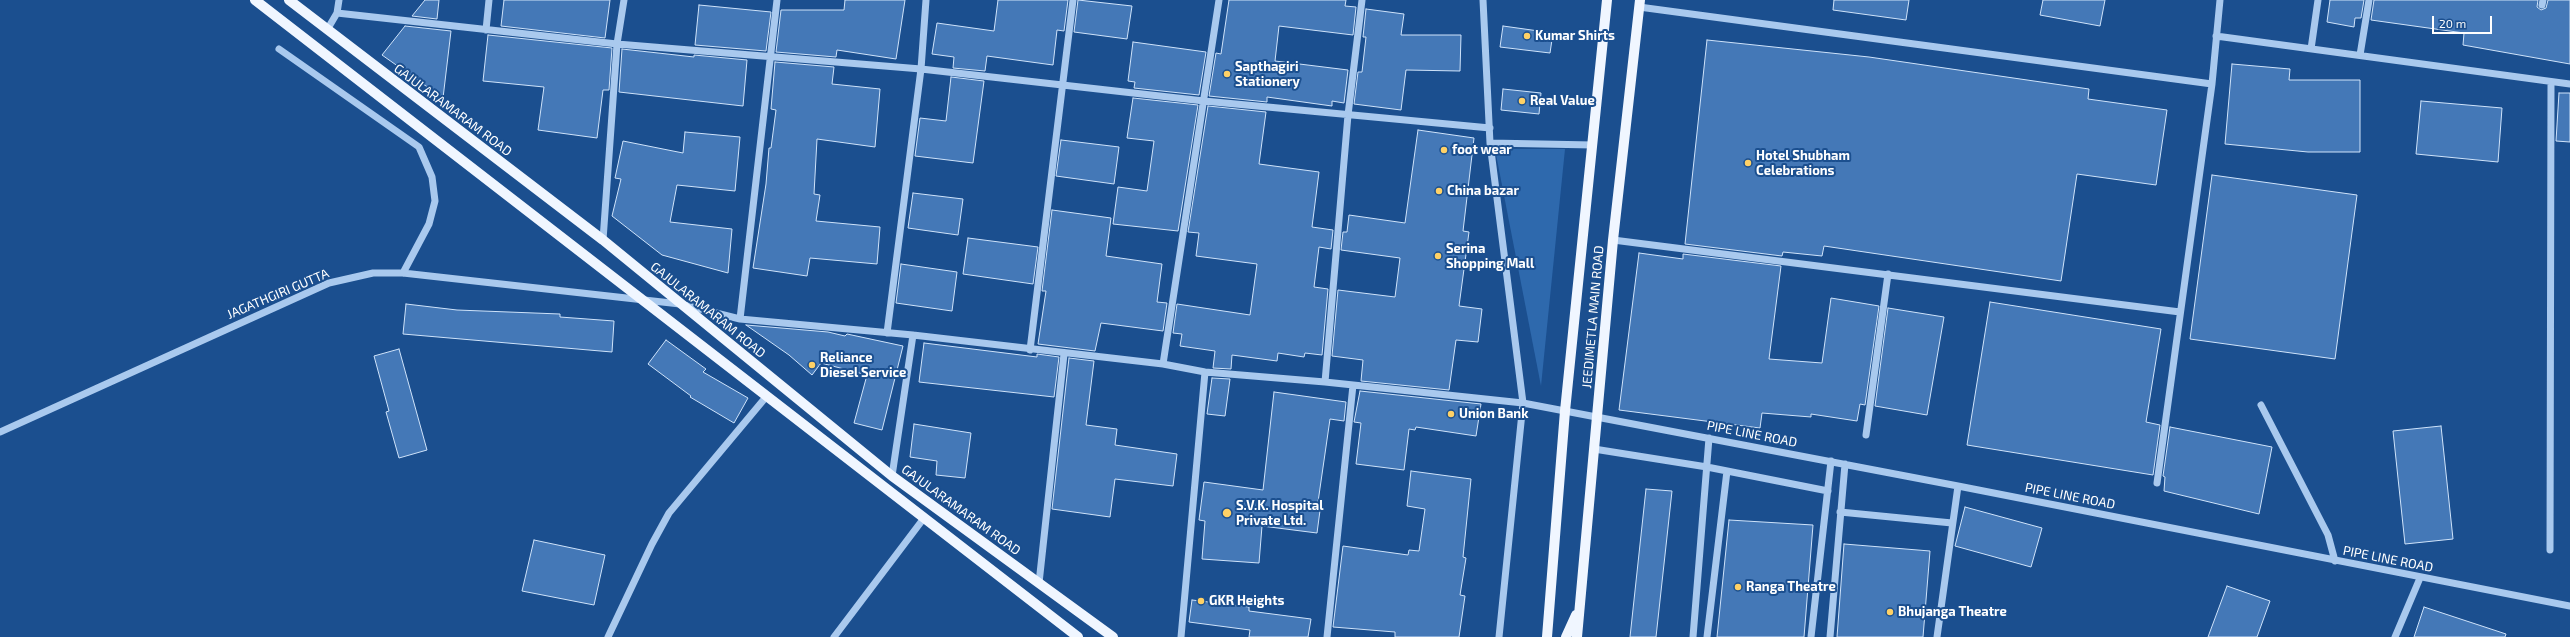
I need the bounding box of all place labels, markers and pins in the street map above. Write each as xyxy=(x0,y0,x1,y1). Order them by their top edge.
place label: Kumar Shirts xyxy=(1535,28,1615,44)
marker: Kumar Shirts xyxy=(1522,31,1532,41)
place label: Sapthagiri Stationery xyxy=(1235,59,1300,90)
marker: Sapthagiri Stationery xyxy=(1222,69,1232,79)
place label: Real Value xyxy=(1530,93,1595,109)
marker: Real Value xyxy=(1517,96,1527,106)
place label: foot wear xyxy=(1452,142,1512,158)
marker: foot wear xyxy=(1439,145,1449,155)
place label: Hotel Shubham Celebrations xyxy=(1756,148,1850,179)
marker: Hotel Shubham Celebrations xyxy=(1743,158,1753,168)
place label: China bazar xyxy=(1447,183,1519,199)
marker: China bazar xyxy=(1434,186,1444,196)
place label: Serina Shopping Mall xyxy=(1446,241,1534,272)
marker: Serina Shopping Mall xyxy=(1433,251,1443,261)
place label: Reliance Diesel Service xyxy=(820,350,906,381)
marker: Reliance Diesel Service xyxy=(807,360,817,370)
place label: Union Bank xyxy=(1459,406,1528,422)
marker: Union Bank xyxy=(1446,409,1456,419)
place label: S.V.K. Hospital Private Ltd. xyxy=(1236,498,1323,529)
marker: S.V.K. Hospital Private Ltd. xyxy=(1221,507,1233,519)
place label: Ranga Theatre xyxy=(1746,579,1836,595)
marker: Ranga Theatre xyxy=(1733,582,1743,592)
place label: GKR Heights xyxy=(1209,593,1284,609)
marker: GKR Heights xyxy=(1196,596,1206,606)
place label: Bhujanga Theatre xyxy=(1898,604,2007,620)
marker: Bhujanga Theatre xyxy=(1885,607,1895,617)

